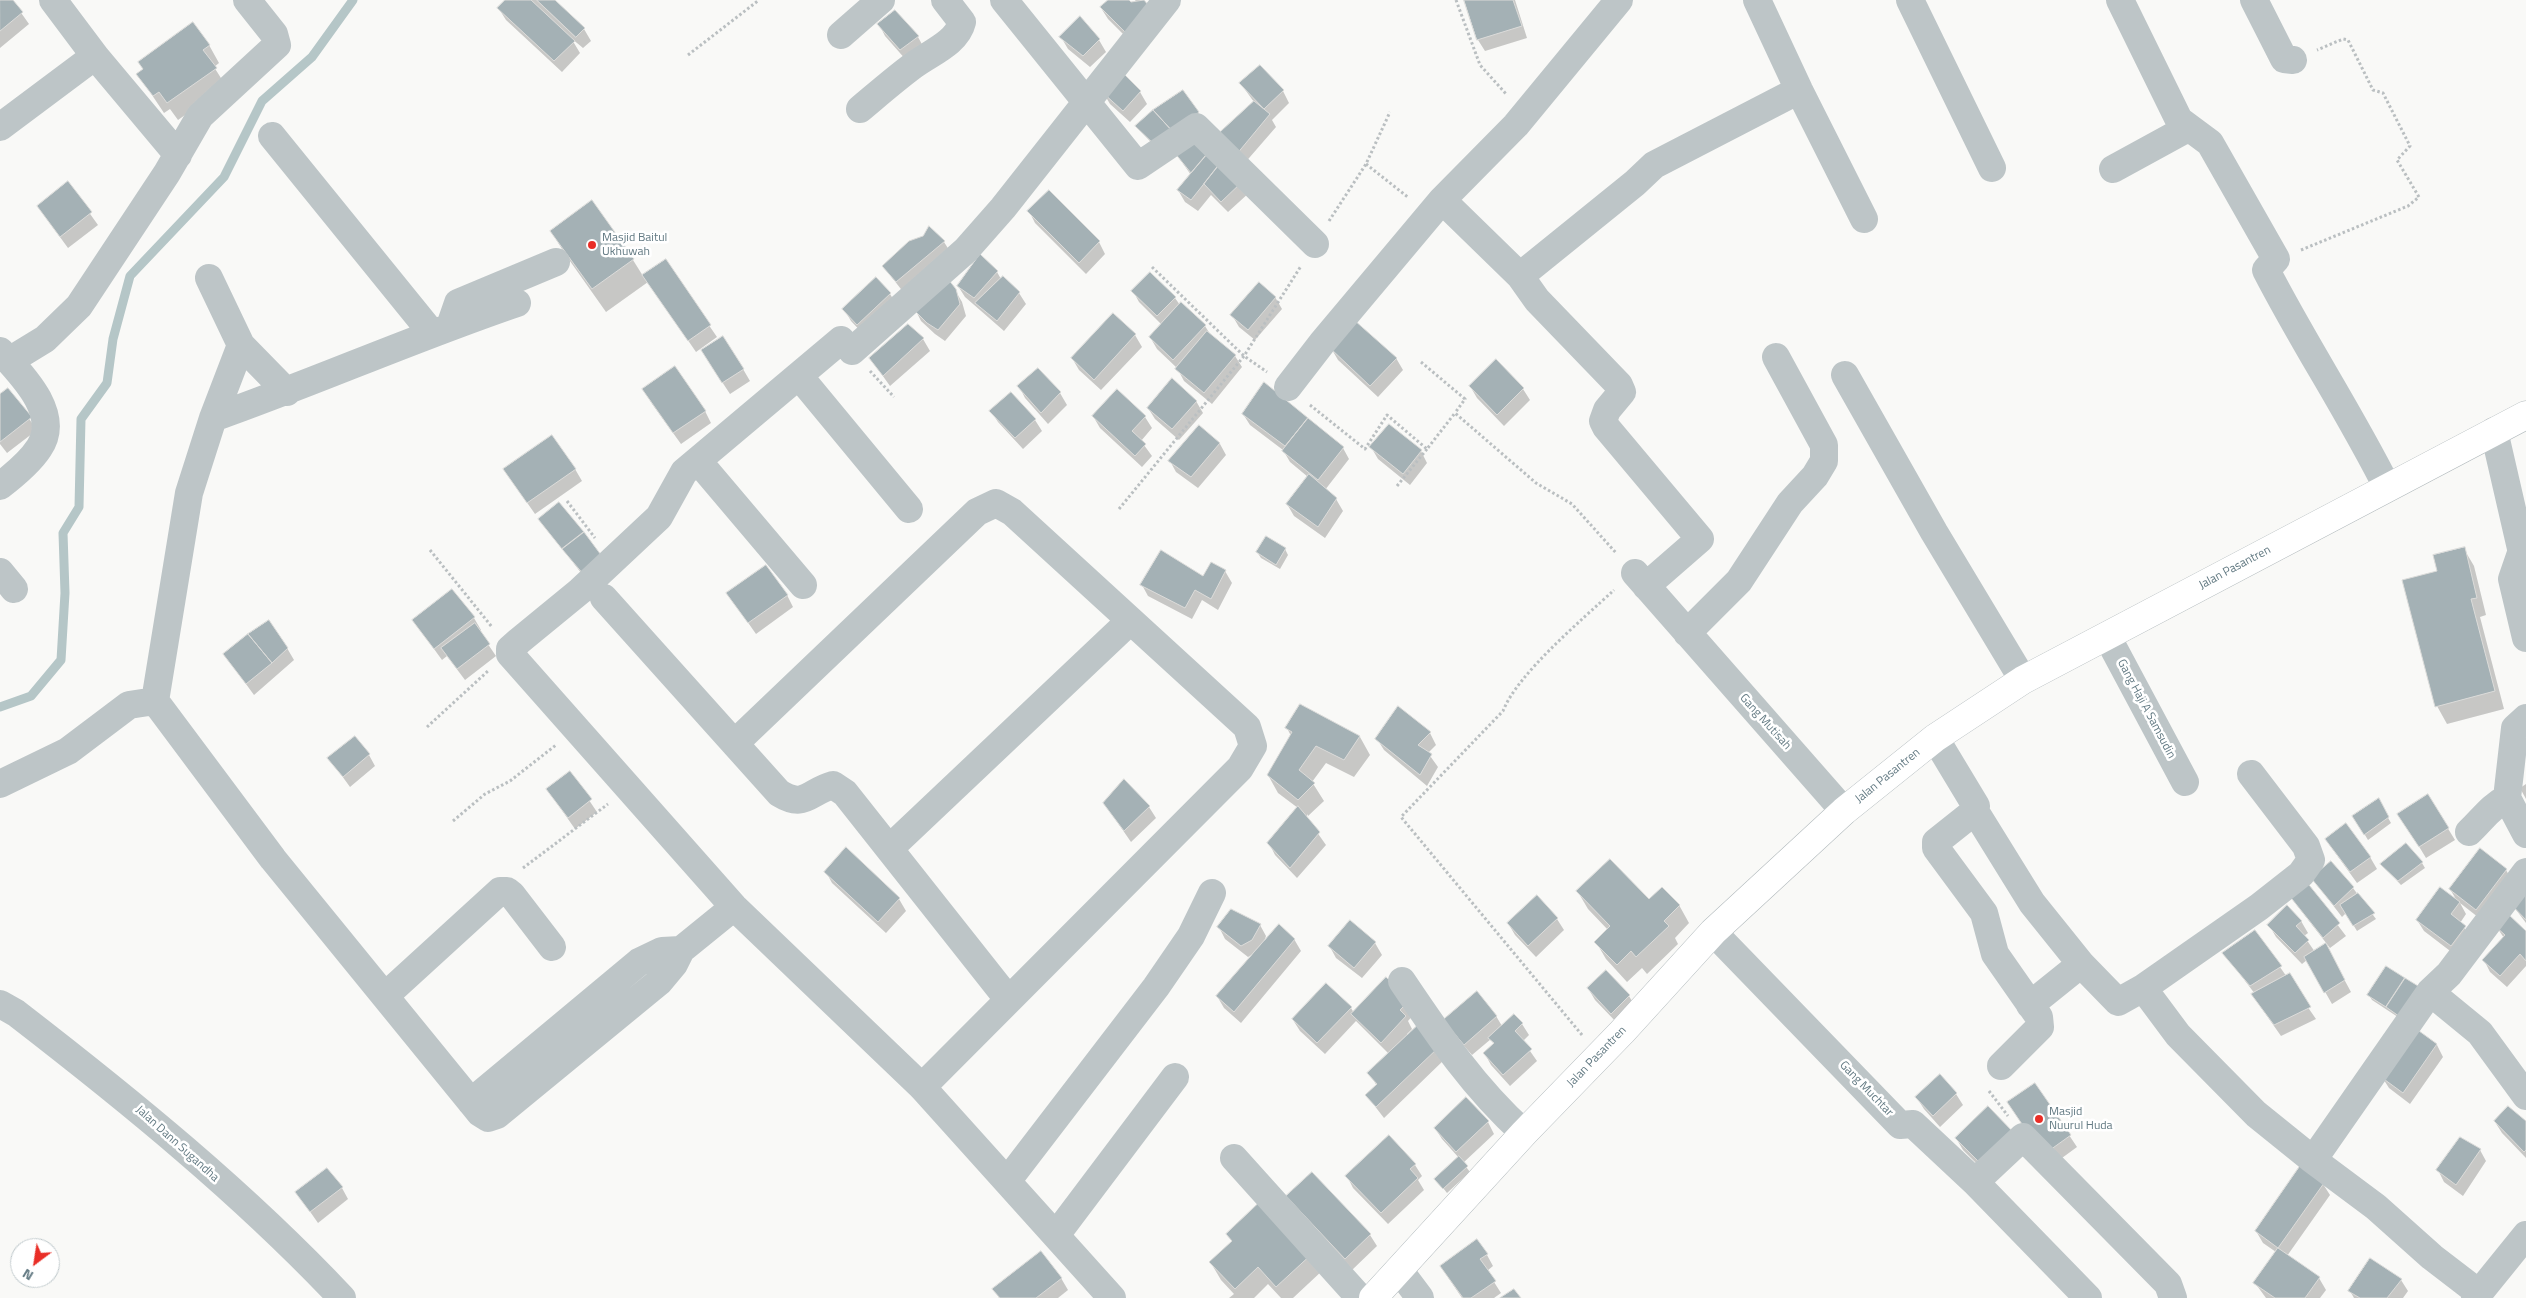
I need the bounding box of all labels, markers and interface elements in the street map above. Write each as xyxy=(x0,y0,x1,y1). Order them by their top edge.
place label: Masjid Baitul Ukhuwah xyxy=(602,231,667,259)
marker: Masjid Baitul Ukhuwah xyxy=(586,239,598,251)
street label: Jalan Pasantren xyxy=(2197,543,2273,593)
street label: Gang Haji A Samsudin xyxy=(2114,657,2178,761)
street label: Gang Mutisah xyxy=(1736,691,1794,753)
street label: Jalan Pasantren xyxy=(1853,745,1923,807)
street label: Jalan Pasantren xyxy=(1564,1024,1630,1090)
street label: Gang Muchtar xyxy=(1836,1058,1896,1120)
street label: Jalan Dann Sugandha xyxy=(132,1103,222,1185)
place label: Masjid Nuurul Huda xyxy=(2049,1105,2113,1133)
marker: Masjid Nuurul Huda xyxy=(2033,1113,2045,1125)
north arrow xyxy=(10,1238,60,1288)
text: N xyxy=(18,1264,37,1287)

